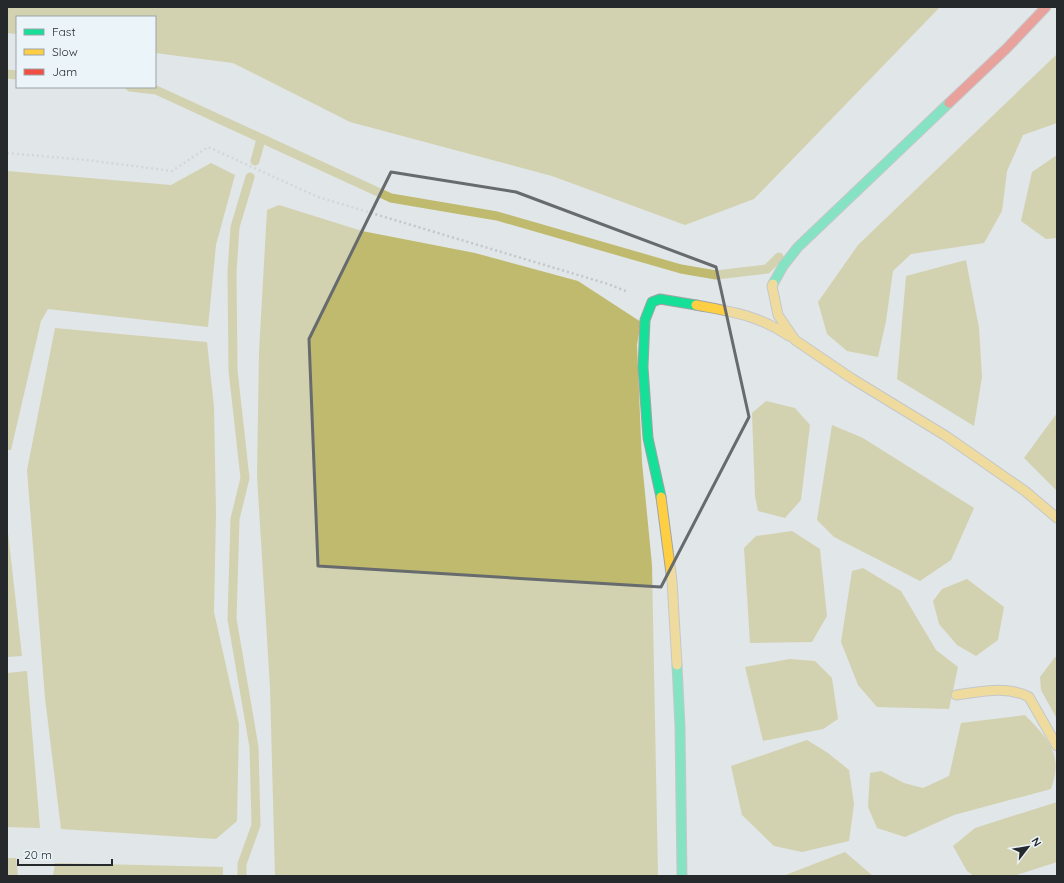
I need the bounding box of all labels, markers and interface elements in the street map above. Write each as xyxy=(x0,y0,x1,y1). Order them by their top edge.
legend xyxy=(16,16,156,88)
text: Fast xyxy=(52,24,76,39)
text: Slow xyxy=(52,44,78,59)
text: Jam xyxy=(52,64,77,79)
north arrow xyxy=(1008,827,1048,867)
text: N xyxy=(1028,835,1045,849)
scale bar xyxy=(18,841,112,867)
text: 20 m xyxy=(24,847,52,862)

